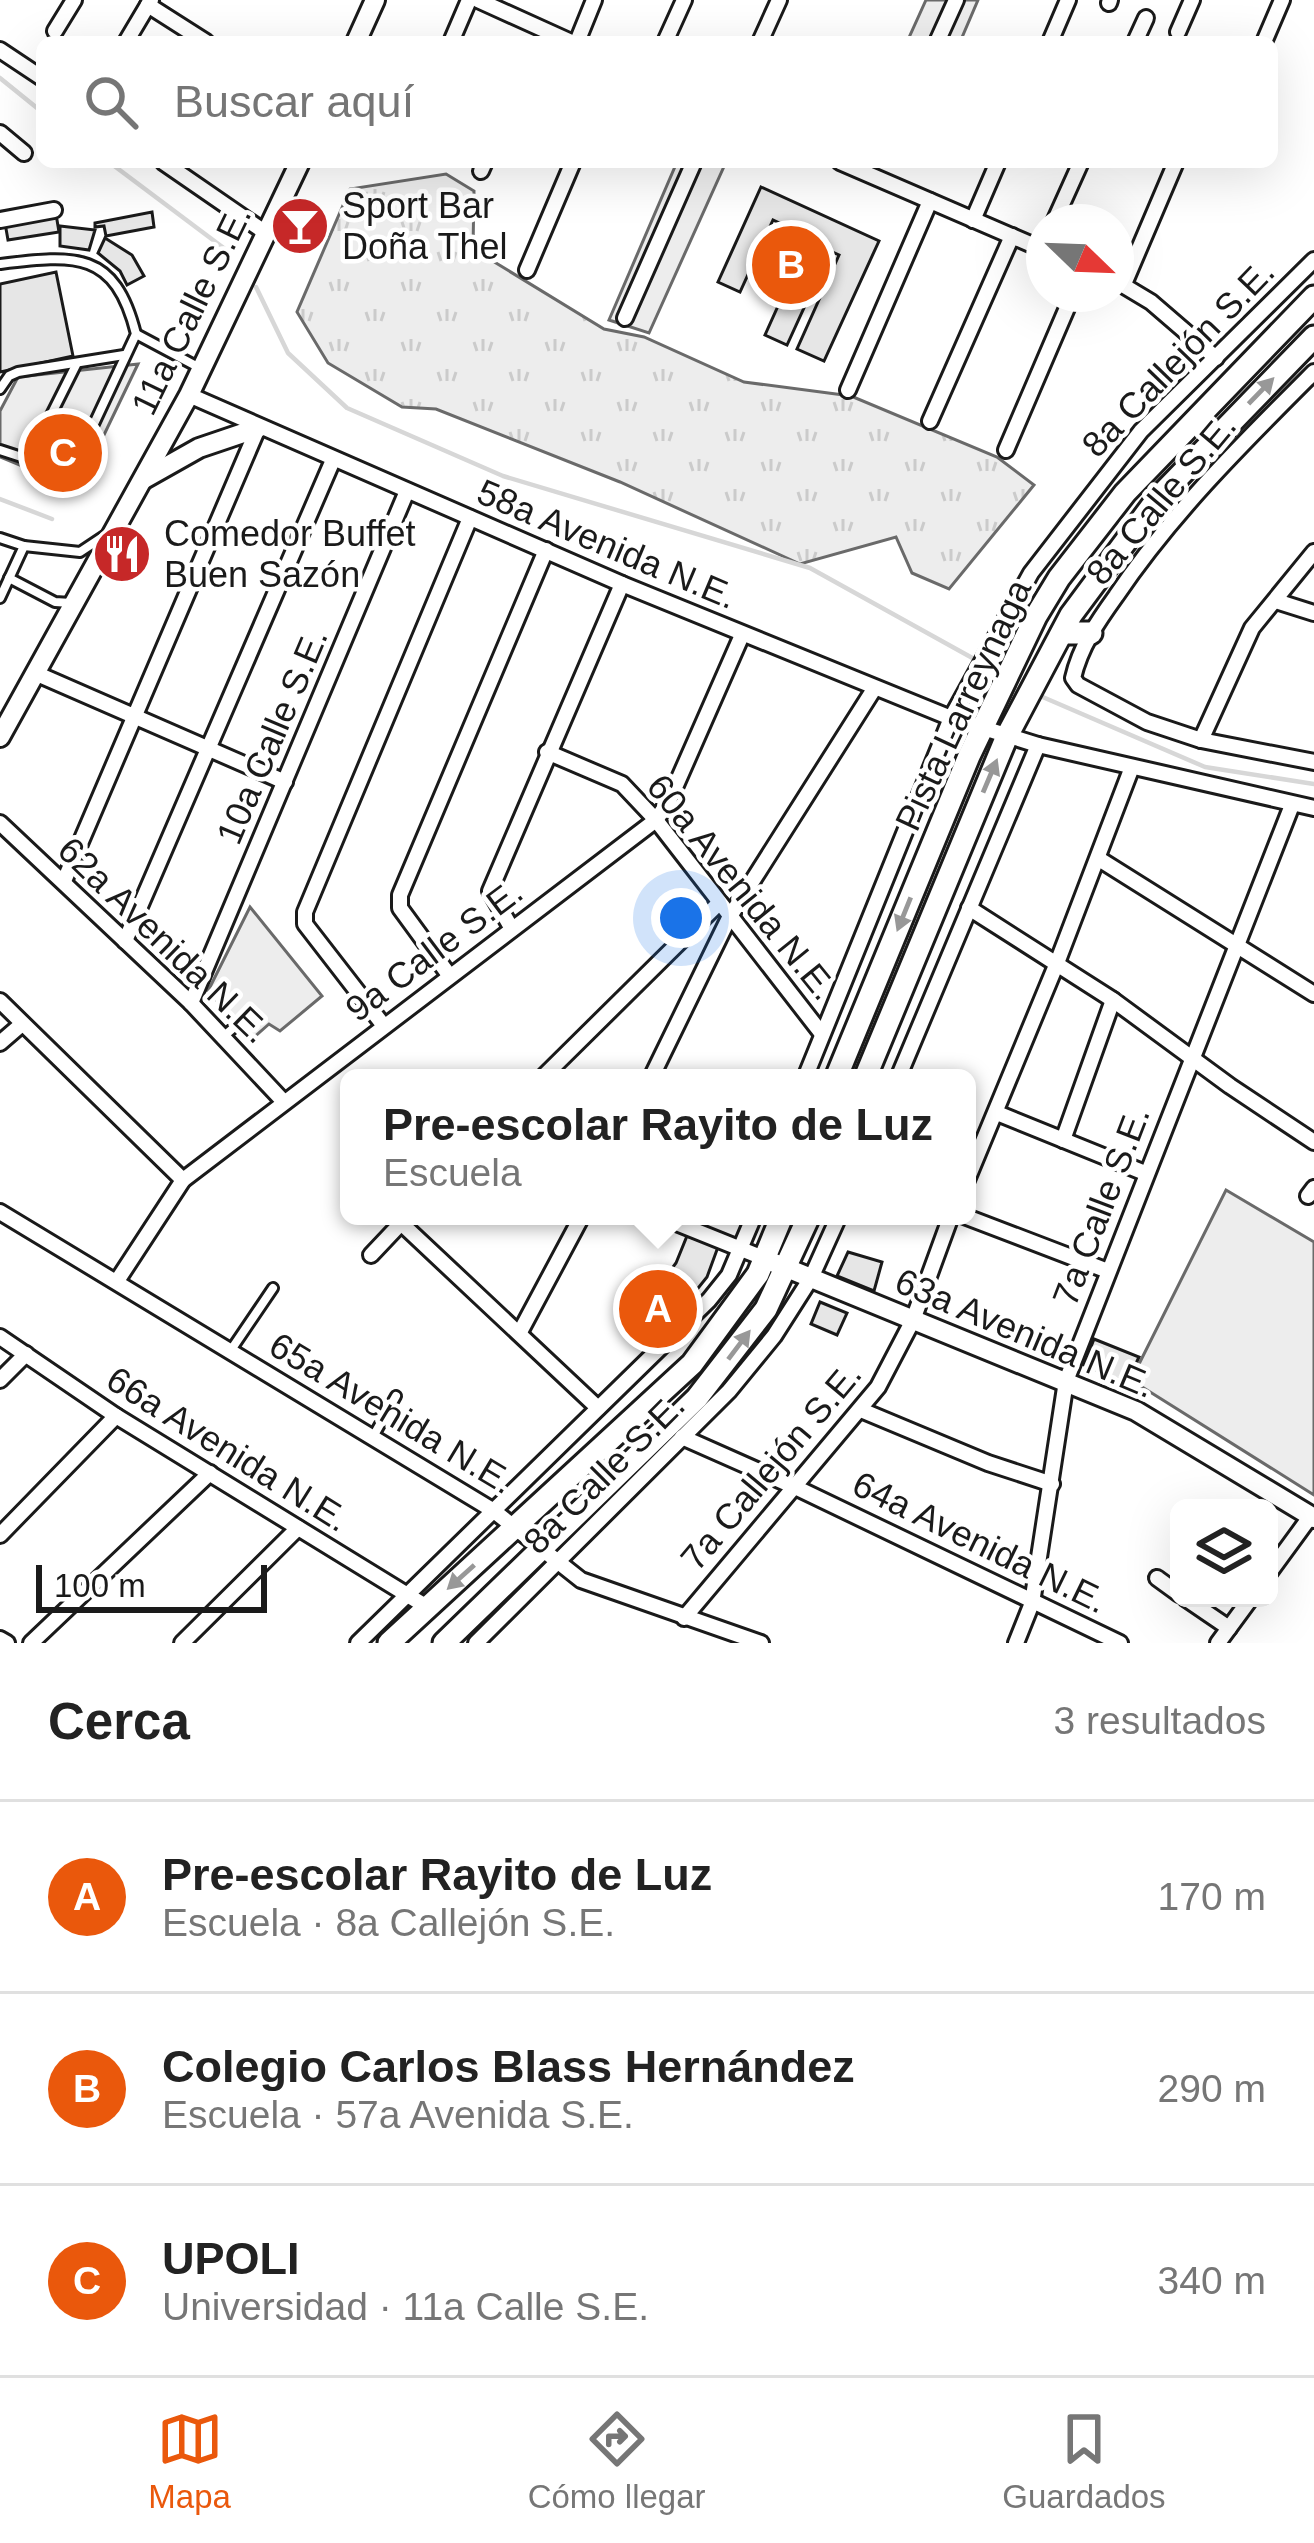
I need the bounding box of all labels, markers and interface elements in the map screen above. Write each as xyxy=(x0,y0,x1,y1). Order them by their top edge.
search box xyxy=(36,36,1278,168)
icon: search xyxy=(78,69,144,135)
text: Buscar aquí xyxy=(174,76,414,127)
place label: Sport Bar Doña Thel xyxy=(342,185,507,267)
bar icon: Sport Bar Doña Thel xyxy=(269,195,331,257)
street label: 11a Calle S.E. xyxy=(123,199,259,421)
north arrow xyxy=(1026,204,1134,312)
pin: B xyxy=(752,220,830,310)
street label: 8a Callejón S.E. xyxy=(1074,251,1282,465)
one-way arrow xyxy=(1247,377,1275,406)
street label: 8a Calle S.E. xyxy=(1078,405,1244,593)
pin: C xyxy=(24,408,102,498)
street label: 58a Avenida N.E. xyxy=(471,471,743,617)
place label: Comedor Buffet Buen Sazón xyxy=(164,513,415,595)
restaurant icon: Comedor Buffet Buen Sazón xyxy=(91,523,153,585)
street label: Pista Larreynaga xyxy=(887,572,1040,837)
street label: 10a Calle S.E. xyxy=(208,622,336,850)
one-way arrow xyxy=(981,758,1001,793)
street label: 60a Avenida N.E. xyxy=(639,766,845,1008)
street label: 62a Avenida N.E. xyxy=(50,829,278,1051)
street label: 9a Calle S.E. xyxy=(338,870,530,1030)
your location xyxy=(651,888,711,948)
one-way arrow xyxy=(894,896,913,932)
popup xyxy=(340,1069,976,1225)
text: Pre-escolar Rayito de Luz xyxy=(383,1099,933,1150)
street label: 7a Calle S.E. xyxy=(1044,1101,1158,1311)
text: Escuela xyxy=(383,1151,522,1194)
street label: 63a Avenida N.E. xyxy=(889,1260,1161,1406)
pin: A xyxy=(619,1264,697,1354)
street label: 65a Avenida N.E. xyxy=(262,1324,522,1502)
one-way arrow xyxy=(726,1329,750,1360)
street label: 7a Callejón S.E. xyxy=(672,1354,870,1578)
street label: 66a Avenida N.E. xyxy=(99,1358,357,1540)
street label: 8a Calle S.E. xyxy=(515,1384,693,1562)
street label: 64a Avenida N.E. xyxy=(846,1463,1114,1621)
map controls xyxy=(1170,1499,1278,1607)
button: layers xyxy=(1170,1499,1278,1607)
scale bar xyxy=(36,1559,267,1612)
one-way arrow xyxy=(446,1563,476,1590)
text: 100 m xyxy=(54,1567,146,1604)
text: Cerca xyxy=(48,1693,190,1750)
text: 3 resultados xyxy=(1054,1699,1266,1742)
text: Pre-escolar Rayito de Luz xyxy=(162,1849,712,1900)
text: A xyxy=(73,1875,101,1918)
text: 170 m xyxy=(1158,1875,1266,1918)
text: Escuela · 8a Callejón S.E. xyxy=(162,1901,615,1944)
text: Colegio Carlos Blass Hernández xyxy=(162,2041,855,2092)
text: B xyxy=(73,2067,101,2110)
text: 290 m xyxy=(1158,2067,1266,2110)
text: Escuela · 57a Avenida S.E. xyxy=(162,2093,634,2136)
text: UPOLI xyxy=(162,2233,300,2284)
text: C xyxy=(73,2259,101,2302)
text: 340 m xyxy=(1158,2259,1266,2302)
text: Universidad · 11a Calle S.E. xyxy=(162,2285,649,2328)
tab: Mapa xyxy=(148,2406,231,2516)
tab: Cómo llegar xyxy=(528,2406,706,2516)
tab: Guardados xyxy=(1002,2406,1166,2516)

